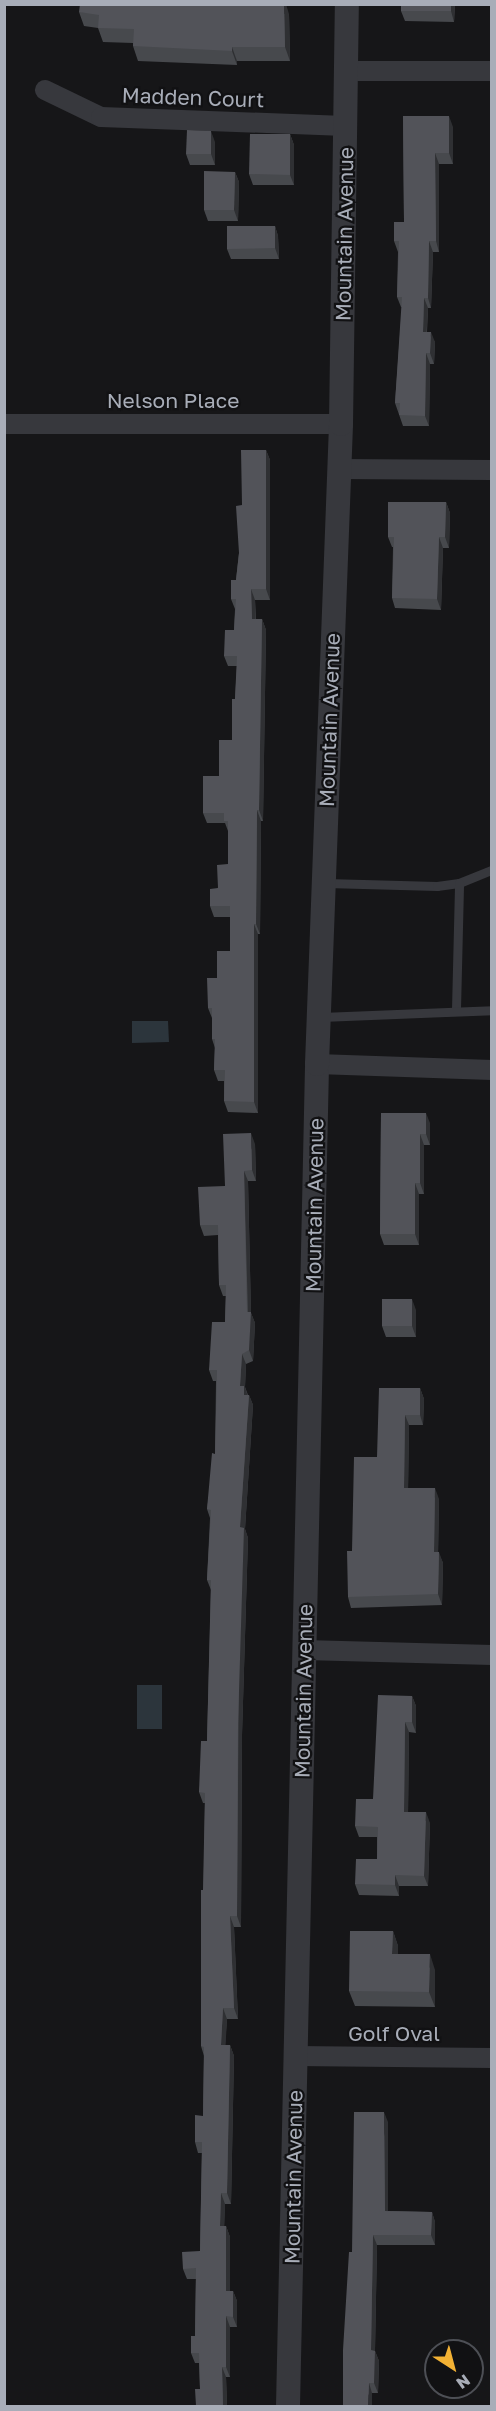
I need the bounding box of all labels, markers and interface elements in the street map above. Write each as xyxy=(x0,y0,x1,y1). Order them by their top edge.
street label: Madden Court xyxy=(121,82,265,112)
street label: Mountain Avenue xyxy=(330,147,358,321)
street label: Nelson Place xyxy=(107,387,239,413)
street label: Mountain Avenue xyxy=(313,632,345,808)
street label: Mountain Avenue xyxy=(300,1118,328,1292)
street label: Mountain Avenue xyxy=(289,1604,317,1778)
street label: Golf Oval xyxy=(348,2020,440,2046)
street label: Mountain Avenue xyxy=(279,2090,307,2264)
north arrow xyxy=(424,2339,484,2399)
text: N xyxy=(453,2370,474,2394)

